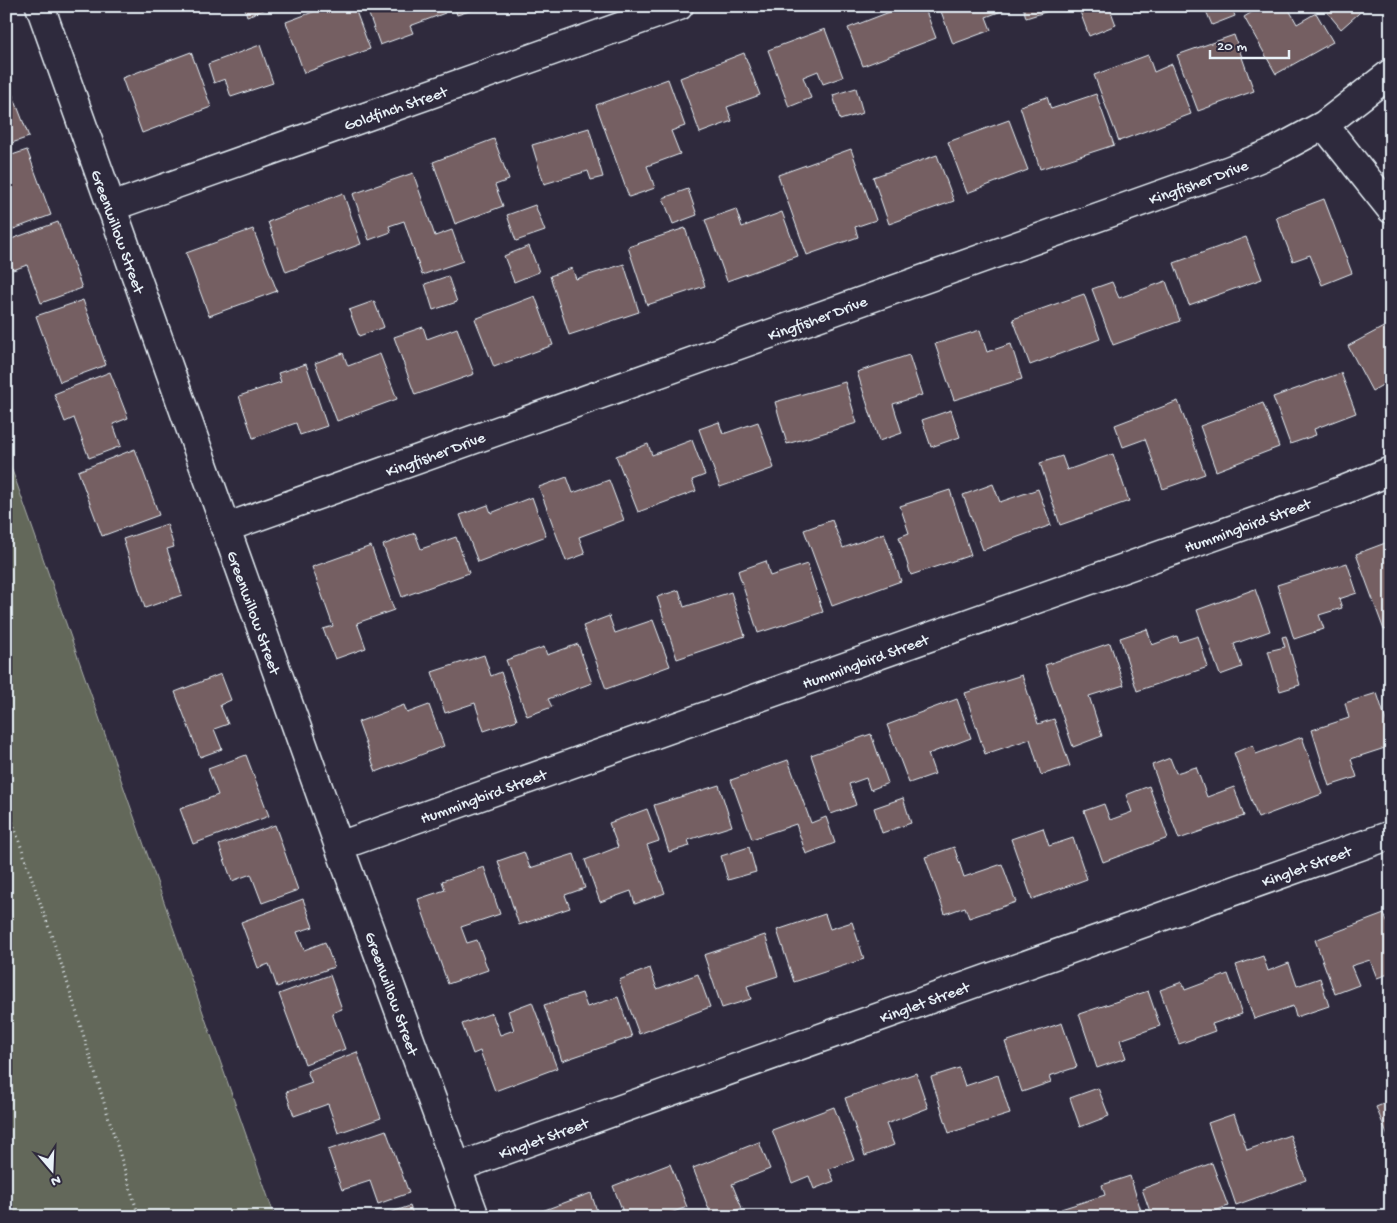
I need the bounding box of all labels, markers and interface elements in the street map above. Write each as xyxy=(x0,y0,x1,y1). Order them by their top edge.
scale bar xyxy=(1210,28,1288,60)
text: 20 m xyxy=(1217,38,1247,56)
street label: Goldfinch Street xyxy=(342,83,452,137)
street label: Kingfisher Drive xyxy=(1147,157,1252,211)
street label: Greenwillow Street xyxy=(85,168,147,298)
street label: Kingfisher Drive xyxy=(766,293,871,347)
street label: Kingfisher Drive xyxy=(384,429,489,483)
street label: Hummingbird Street xyxy=(1182,495,1315,559)
street label: Greenwillow Street xyxy=(221,549,283,679)
street label: Hummingbird Street xyxy=(800,631,933,695)
street label: Hummingbird Street xyxy=(418,766,551,830)
street label: Kinglet Street xyxy=(1260,843,1356,893)
street label: Greenwillow Street xyxy=(359,930,421,1060)
street label: Kinglet Street xyxy=(878,979,974,1029)
street label: Kinglet Street xyxy=(497,1115,593,1165)
north arrow xyxy=(28,1146,78,1196)
text: N xyxy=(48,1170,63,1189)

